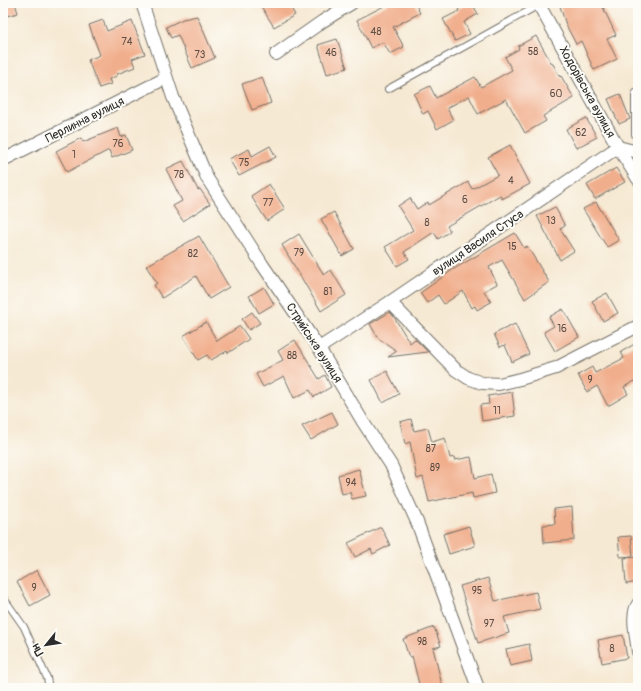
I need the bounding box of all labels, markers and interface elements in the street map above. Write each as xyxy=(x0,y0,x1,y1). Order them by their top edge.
house number: 48 xyxy=(371,26,381,38)
house number: 74 xyxy=(121,36,133,48)
street label: Ходорівська вулиця xyxy=(556,44,618,141)
house number: 58 xyxy=(528,46,538,58)
house number: 46 xyxy=(325,47,337,59)
house number: 73 xyxy=(195,49,206,61)
house number: 60 xyxy=(550,88,562,100)
street label: Перлинна вулиця xyxy=(43,94,127,146)
house number: 62 xyxy=(575,127,587,139)
house number: 76 xyxy=(112,138,124,150)
house number: 1 xyxy=(72,149,76,161)
house number: 75 xyxy=(239,157,249,169)
house number: 78 xyxy=(174,169,184,181)
house number: 4 xyxy=(508,175,514,187)
house number: 6 xyxy=(462,194,468,206)
house number: 77 xyxy=(263,197,274,209)
street label: вулиця Василя Стуса xyxy=(429,207,527,279)
house number: 13 xyxy=(546,215,556,227)
house number: 8 xyxy=(424,217,430,229)
house number: 15 xyxy=(507,241,517,253)
house number: 79 xyxy=(294,247,304,259)
house number: 82 xyxy=(188,248,199,260)
house number: 81 xyxy=(324,286,333,298)
street label: Стрийська вулиця xyxy=(283,300,346,386)
house number: 16 xyxy=(557,323,567,335)
house number: 88 xyxy=(287,350,297,362)
house number: 9 xyxy=(587,374,593,386)
house number: 11 xyxy=(493,405,501,417)
house number: 87 xyxy=(426,443,437,455)
house number: 89 xyxy=(430,462,440,474)
house number: 94 xyxy=(346,477,357,489)
house number: 9 xyxy=(31,582,37,594)
house number: 95 xyxy=(472,585,482,597)
house number: 97 xyxy=(484,618,495,630)
north arrow xyxy=(26,625,66,665)
house number: 98 xyxy=(417,636,427,648)
text: Пн xyxy=(29,641,46,658)
house number: 8 xyxy=(609,643,615,655)

